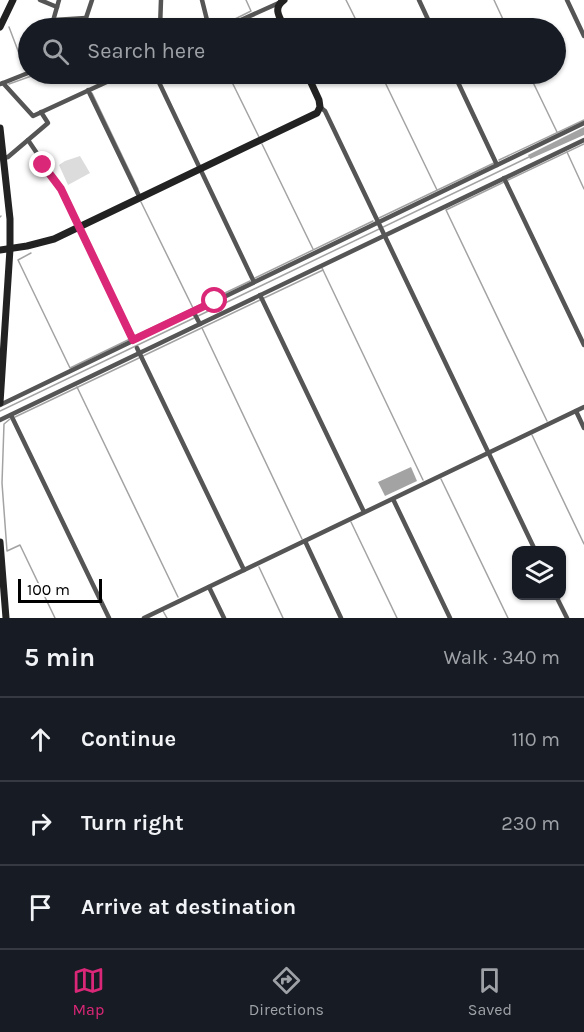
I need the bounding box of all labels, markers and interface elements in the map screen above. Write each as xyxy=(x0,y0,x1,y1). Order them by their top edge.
search box xyxy=(18,18,566,84)
icon: search xyxy=(39,35,72,68)
text: Search here xyxy=(87,38,205,64)
route end xyxy=(29,151,55,177)
route start xyxy=(201,287,227,313)
map controls xyxy=(512,546,566,600)
button: layers xyxy=(512,546,566,600)
scale bar xyxy=(18,576,102,604)
text: 100 m xyxy=(27,580,70,599)
text: 5 min xyxy=(24,642,95,673)
text: Walk · 340 m xyxy=(444,646,560,669)
icon: ahead xyxy=(24,723,57,756)
text: Continue xyxy=(81,726,176,752)
text: 110 m xyxy=(511,728,560,751)
icon: right xyxy=(24,807,57,840)
text: Turn right xyxy=(81,810,184,836)
text: 230 m xyxy=(501,812,560,835)
icon: arrive xyxy=(24,891,57,924)
text: Arrive at destination xyxy=(81,894,296,920)
tab: Map xyxy=(72,964,105,1019)
tab: Directions xyxy=(249,964,324,1019)
tab: Saved xyxy=(468,964,512,1019)

